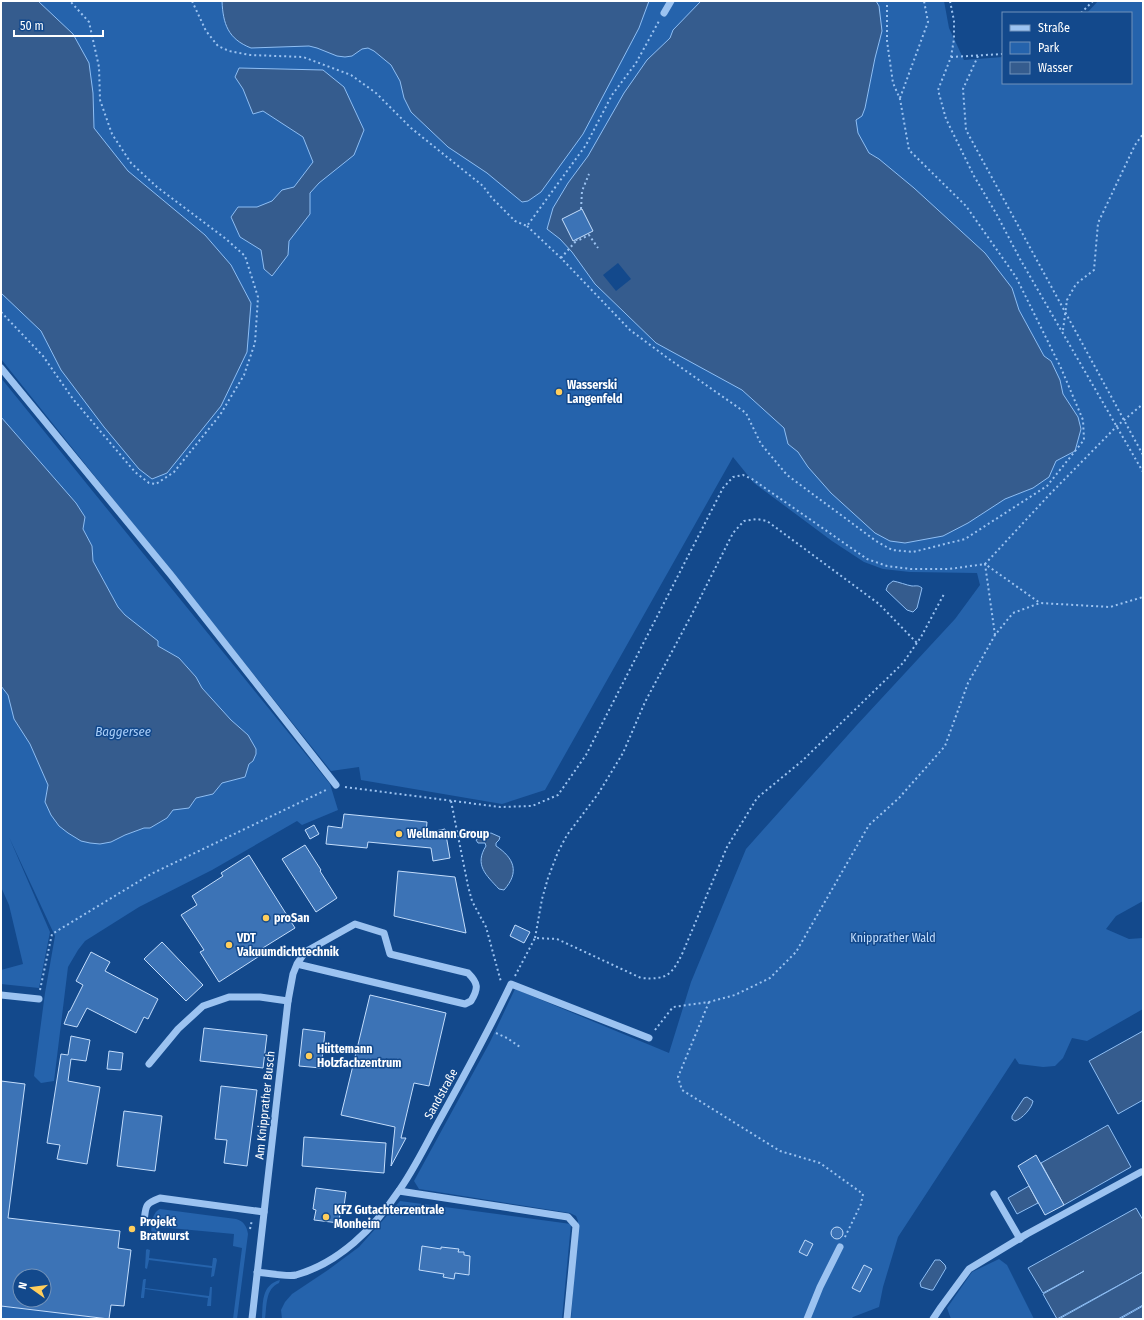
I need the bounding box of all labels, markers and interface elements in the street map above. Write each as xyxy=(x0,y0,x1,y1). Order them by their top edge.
scale bar xyxy=(14,12,103,38)
legend xyxy=(1002,12,1132,84)
text: 50 m xyxy=(20,19,44,33)
text: Straße xyxy=(1038,21,1070,35)
text: Park xyxy=(1038,41,1060,55)
text: Wasser xyxy=(1038,61,1073,75)
place label: Wasserski Langenfeld xyxy=(567,378,623,406)
marker: Wasserski Langenfeld xyxy=(554,387,564,397)
water label: Baggersee xyxy=(95,724,151,739)
place label: Wellmann Group xyxy=(407,827,490,841)
marker: Wellmann Group xyxy=(394,829,404,839)
place label: proSan xyxy=(274,911,309,925)
marker: proSan xyxy=(261,913,271,923)
place label: VDT Vakuumdichttechnik xyxy=(236,931,340,959)
park label: Knipprather Wald xyxy=(850,931,936,945)
marker: VDT Vakuumdichttechnik xyxy=(224,940,234,950)
place label: Hüttemann Holzfachzentrum xyxy=(317,1042,402,1070)
street label: Am Knipprather Busch xyxy=(252,1050,278,1160)
marker: Hüttemann Holzfachzentrum xyxy=(304,1051,314,1061)
street label: Sandstraße xyxy=(421,1066,461,1122)
place label: KFZ Gutachterzentrale Monheim xyxy=(334,1203,444,1231)
marker: KFZ Gutachterzentrale Monheim xyxy=(321,1212,331,1222)
place label: Projekt Bratwurst xyxy=(140,1215,190,1243)
marker: Projekt Bratwurst xyxy=(127,1224,137,1234)
north arrow xyxy=(12,1268,52,1308)
text: N xyxy=(16,1281,30,1290)

